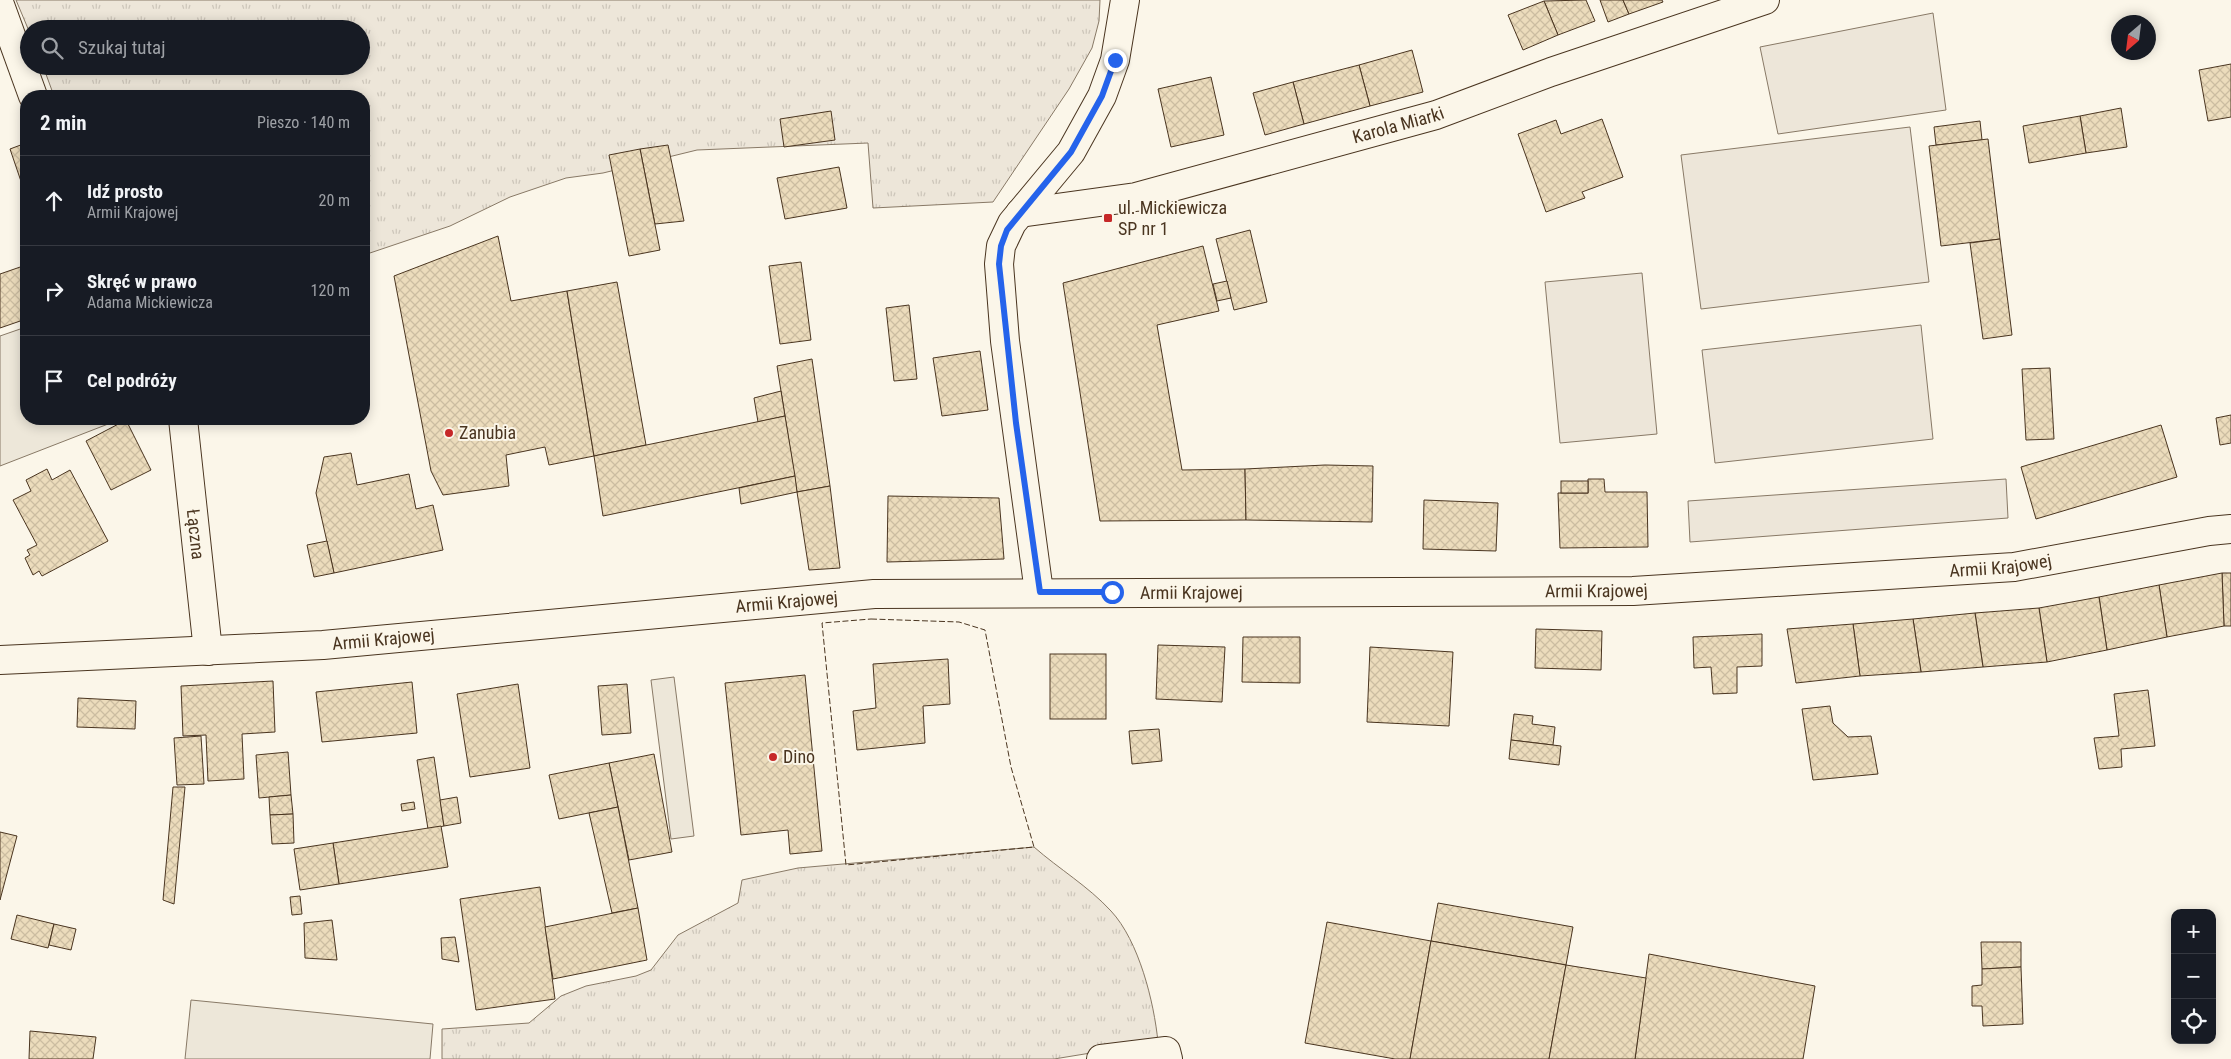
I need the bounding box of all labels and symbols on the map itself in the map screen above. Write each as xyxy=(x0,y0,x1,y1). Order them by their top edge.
north arrow xyxy=(2111,15,2156,60)
route end xyxy=(1104,49,1127,72)
street label: Karola Miarki xyxy=(1350,102,1447,147)
place label: ul. Mickiewicza SP nr 1 xyxy=(1118,197,1227,239)
marker: ul. Mickiewicza SP nr 1 xyxy=(1102,212,1114,224)
place label: Zanubia xyxy=(459,422,516,443)
marker: Zanubia xyxy=(443,427,455,439)
street label: Łączna xyxy=(183,508,209,561)
street label: Armii Krajowej xyxy=(1949,549,2053,581)
street label: Armii Krajowej xyxy=(1545,579,1648,601)
route start xyxy=(1101,581,1124,604)
street label: Armii Krajowej xyxy=(1140,582,1243,603)
street label: Armii Krajowej xyxy=(735,586,839,617)
street label: Armii Krajowej xyxy=(331,624,435,654)
place label: Dino xyxy=(783,746,815,767)
marker: Dino xyxy=(767,751,779,763)

